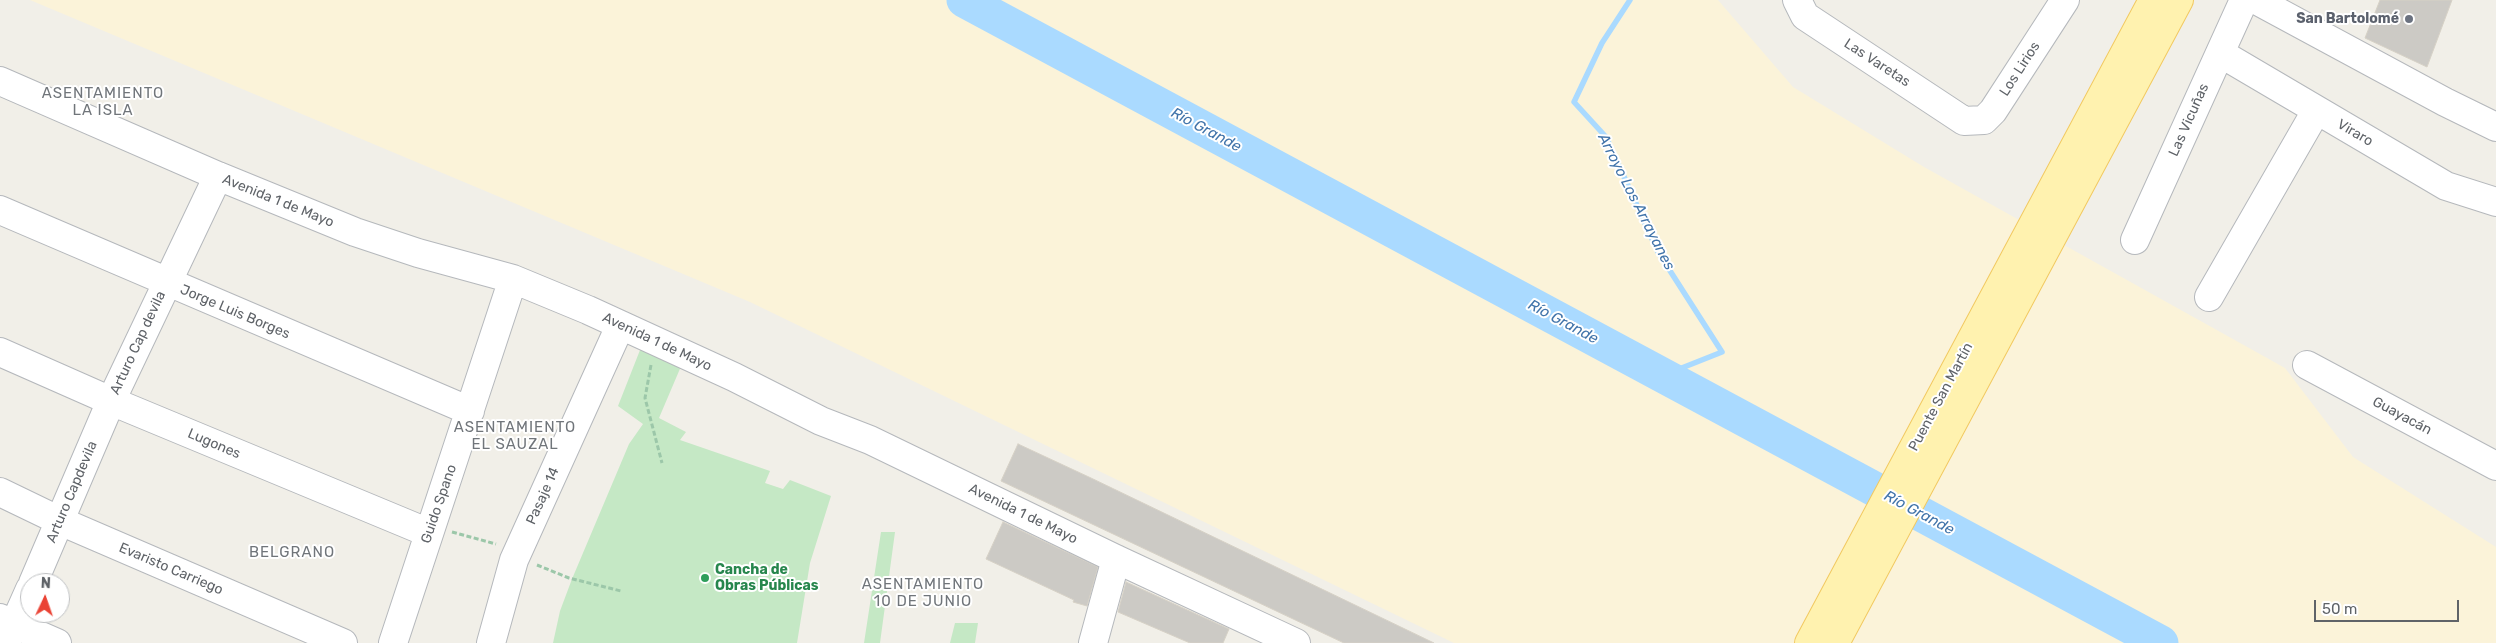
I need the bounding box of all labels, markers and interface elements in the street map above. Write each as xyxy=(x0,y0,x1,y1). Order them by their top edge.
place label: San Bartolomé xyxy=(2296,11,2399,27)
marker: San Bartolomé xyxy=(2403,13,2415,25)
street label: Las Varetas xyxy=(1841,35,1913,91)
street label: Los Lirios xyxy=(1996,39,2044,99)
street label: Las Vicuñas xyxy=(2165,81,2213,159)
district label: ASENTAMIENTO LA ISLA xyxy=(40,85,166,120)
water label: Río Grande xyxy=(1168,104,1244,156)
street label: Viraro xyxy=(2334,116,2376,150)
water label: Arroyo Los Arrayanes xyxy=(1594,131,1678,273)
street label: Avenida 1 de Mayo xyxy=(220,171,336,231)
street label: Jorge Luis Borges xyxy=(178,281,292,343)
street label: Arturo Cap devila xyxy=(107,289,169,397)
water label: Río Grande xyxy=(1525,296,1601,348)
street label: Avenida 1 de Mayo xyxy=(600,309,714,375)
street label: Puente San Martín xyxy=(1905,340,1977,454)
street label: Guayacán xyxy=(2370,393,2434,439)
district label: ASENTAMIENTO EL SAUZAL xyxy=(452,419,578,454)
street label: Lugones xyxy=(185,425,243,463)
street label: Arturo Capdevila xyxy=(43,439,101,545)
street label: Guido Spano xyxy=(418,462,460,546)
street label: Pasaje 14 xyxy=(523,465,563,527)
street label: Avenida 1 de Mayo xyxy=(966,480,1080,548)
water label: Río Grande xyxy=(1881,487,1957,539)
street label: Evaristo Carriego xyxy=(116,539,226,599)
district label: BELGRANO xyxy=(248,544,336,562)
place label: Cancha de Obras Públicas xyxy=(715,562,819,594)
marker: Cancha de Obras Públicas xyxy=(699,572,711,584)
north arrow xyxy=(20,573,70,623)
text: N xyxy=(40,575,51,592)
district label: ASENTAMIENTO 10 DE JUNIO xyxy=(860,576,986,611)
scale bar xyxy=(2316,590,2461,622)
text: 50 m xyxy=(2322,600,2357,618)

